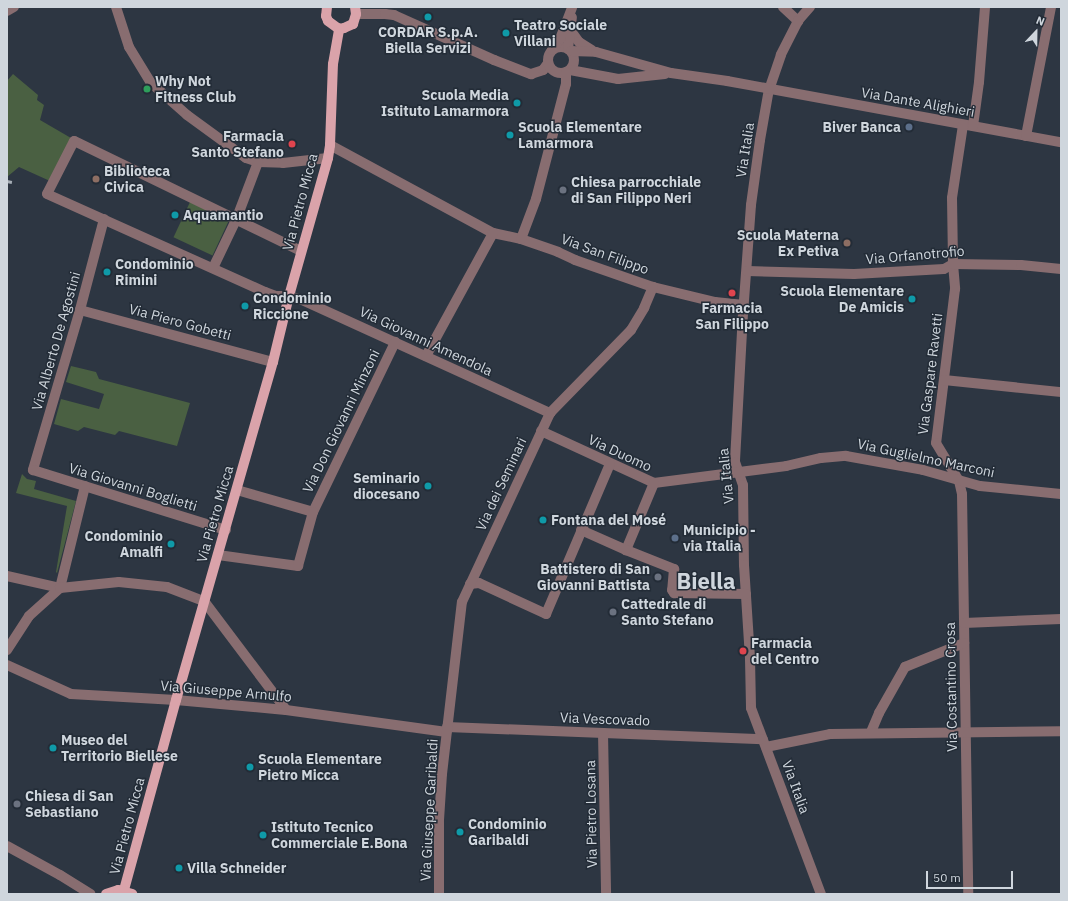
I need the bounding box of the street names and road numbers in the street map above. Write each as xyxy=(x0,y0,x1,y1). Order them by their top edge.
street label: Via Dante Alighieri xyxy=(860,84,976,120)
street label: Via Italia xyxy=(732,121,758,179)
street label: Via Pietro Micca xyxy=(279,152,321,252)
street label: Via San Filippo xyxy=(559,230,651,278)
street label: Via Orfanotrofio xyxy=(865,242,965,268)
street label: Via Alberto De Agostini xyxy=(28,270,84,412)
street label: Via Piero Gobetti xyxy=(127,300,233,344)
street label: Via Giovanni Amendola xyxy=(357,303,495,379)
street label: Via Gaspare Ravetti xyxy=(914,312,946,436)
street label: Via Don Giovanni Minzoni xyxy=(299,346,383,496)
street label: Via Duomo xyxy=(586,431,654,475)
street label: Via dei Seminari xyxy=(472,435,530,533)
street label: Via Guglielmo Marconi xyxy=(856,435,996,481)
street label: Via Italia xyxy=(715,447,737,505)
street label: Via Giovanni Boglietti xyxy=(67,459,199,515)
street label: Via Pietro Micca xyxy=(193,464,237,564)
street label: Via Costantino Crosa xyxy=(941,622,961,752)
street label: Via Giuseppe Arnulfo xyxy=(160,677,292,705)
street label: Via Vescovado xyxy=(560,709,650,729)
street label: Via Giuseppe Garibaldi xyxy=(417,738,441,882)
street label: Via Italia xyxy=(779,758,813,816)
street label: Via Pietro Losana xyxy=(582,760,600,868)
street label: Via Pietro Micca xyxy=(106,776,148,876)

